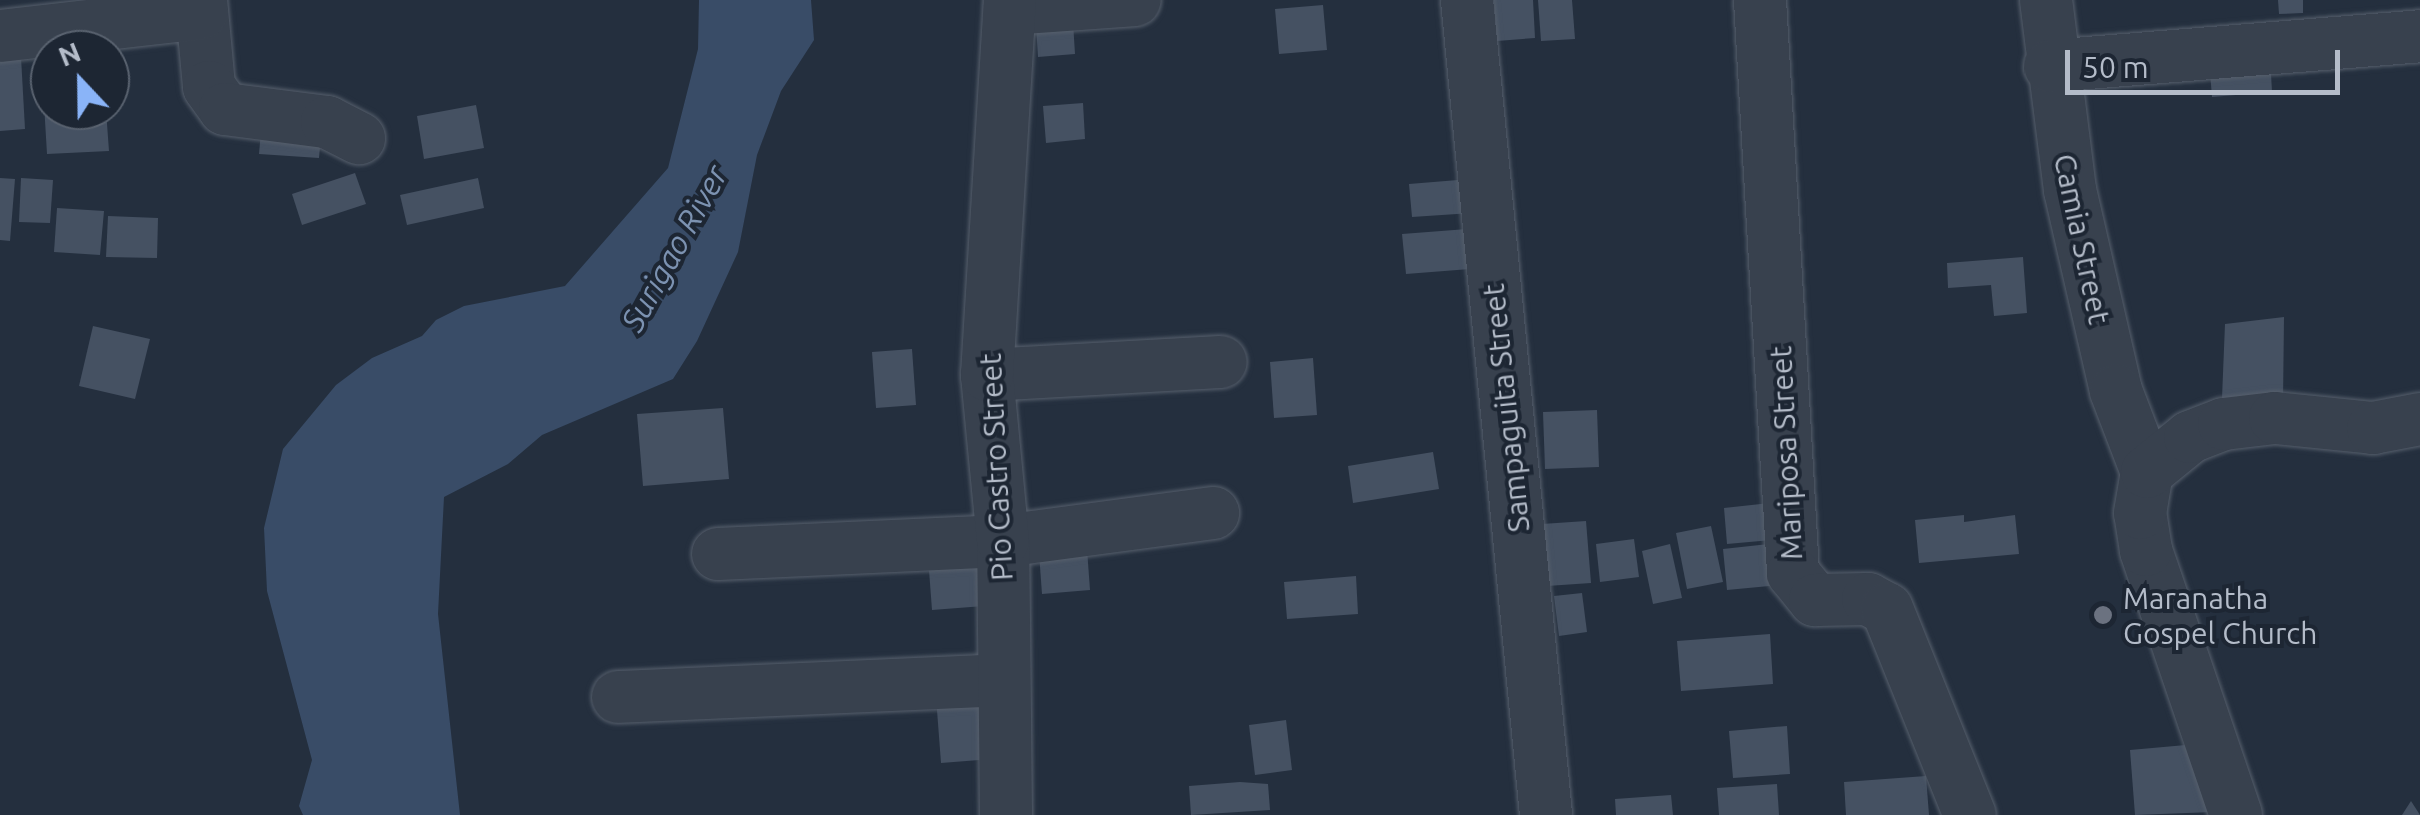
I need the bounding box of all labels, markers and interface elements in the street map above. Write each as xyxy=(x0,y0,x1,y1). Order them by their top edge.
north arrow xyxy=(30,30,130,130)
scale bar xyxy=(2070,30,2345,92)
text: N xyxy=(54,35,85,72)
text: 50 m xyxy=(2082,50,2149,84)
street label: Camia Street xyxy=(2046,151,2118,327)
water label: Surigao River xyxy=(613,158,735,338)
street label: Sampaguita Street xyxy=(1475,282,1537,534)
street label: Mariposa Street xyxy=(1762,345,1810,561)
street label: Pio Castro Street xyxy=(972,352,1020,582)
place label: Maranatha Gospel Church xyxy=(2123,580,2317,650)
marker: Maranatha Gospel Church xyxy=(2092,604,2114,626)

